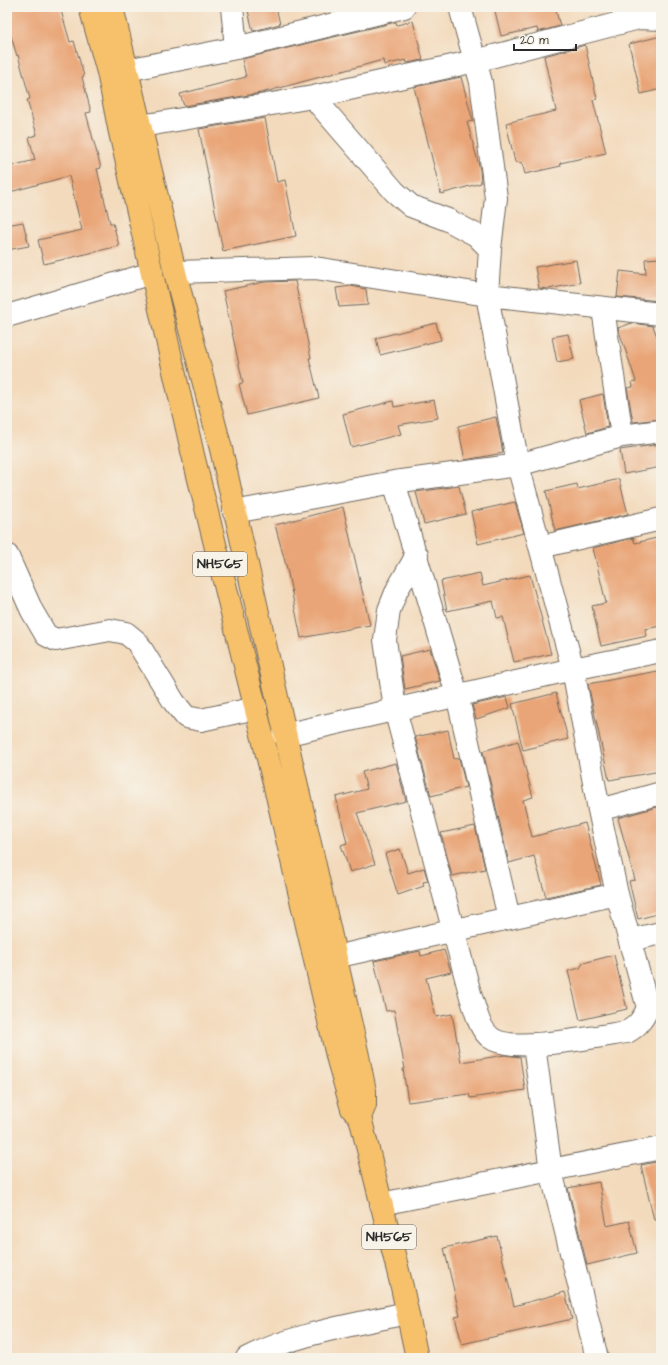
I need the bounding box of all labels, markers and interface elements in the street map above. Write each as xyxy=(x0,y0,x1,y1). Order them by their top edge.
scale bar xyxy=(514,26,576,52)
text: 20 m xyxy=(520,32,549,49)
road number: NH565 xyxy=(193,552,247,576)
road number: NH565 xyxy=(362,1225,416,1249)

